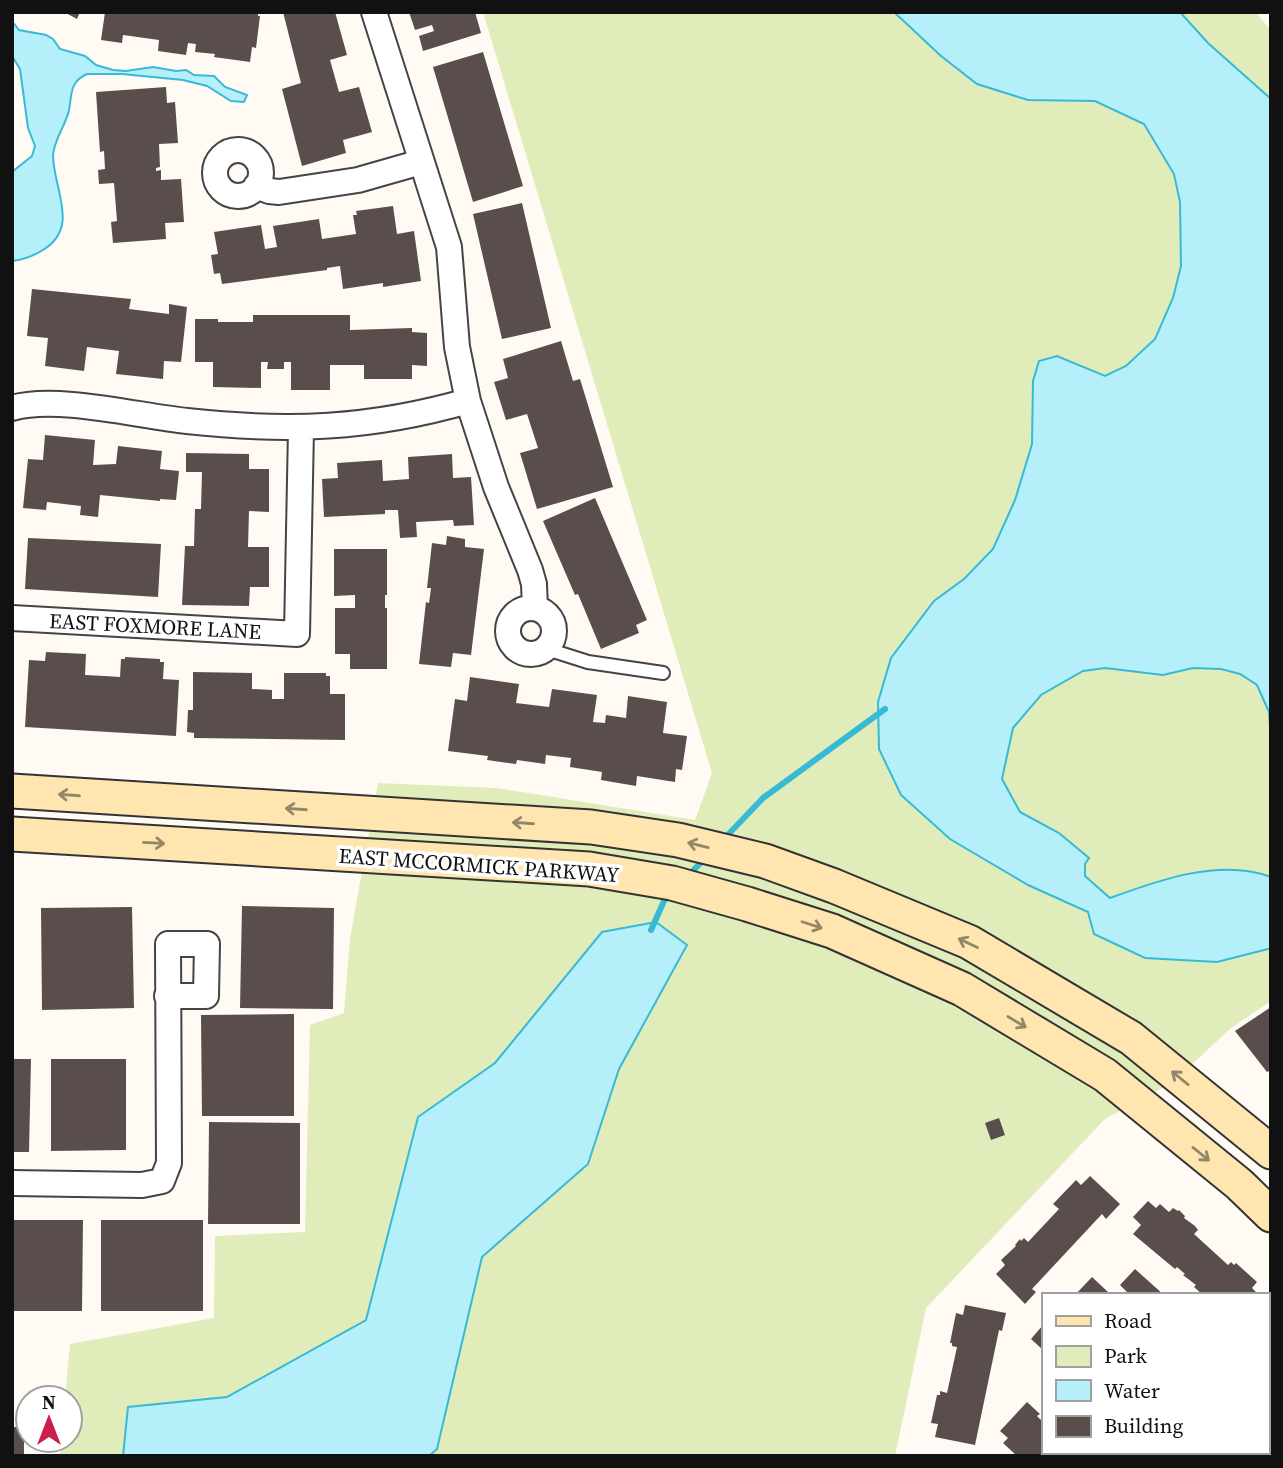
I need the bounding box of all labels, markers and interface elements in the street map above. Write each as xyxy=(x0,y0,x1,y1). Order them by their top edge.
street label: EAST FOXMORE LANE xyxy=(48,606,262,646)
one-way arrow xyxy=(58,788,81,801)
one-way arrow xyxy=(285,802,308,815)
one-way arrow xyxy=(512,816,535,829)
one-way arrow xyxy=(142,836,165,849)
one-way arrow xyxy=(687,838,710,852)
street label: EAST MCCORMICK PARKWAY xyxy=(338,841,621,889)
one-way arrow xyxy=(800,919,822,932)
one-way arrow xyxy=(958,935,979,949)
one-way arrow xyxy=(1006,1015,1026,1029)
one-way arrow xyxy=(1171,1070,1189,1085)
one-way arrow xyxy=(1192,1146,1210,1162)
legend xyxy=(1042,1293,1269,1454)
text: Road xyxy=(1104,1306,1152,1335)
text: Park xyxy=(1104,1341,1148,1370)
text: Water xyxy=(1104,1376,1160,1405)
north arrow xyxy=(14,1384,84,1454)
text: N xyxy=(42,1389,56,1415)
text: Building xyxy=(1104,1411,1183,1440)

